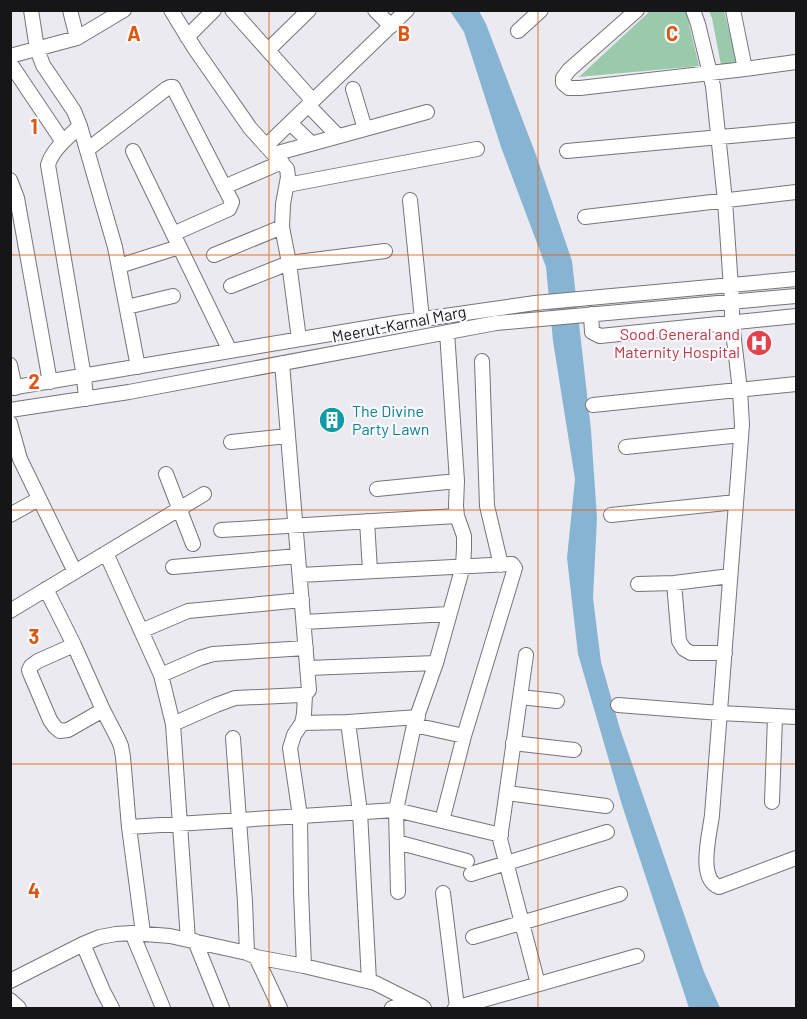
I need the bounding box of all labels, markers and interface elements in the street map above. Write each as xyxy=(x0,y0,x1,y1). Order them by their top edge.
text: A xyxy=(127,21,141,45)
text: B xyxy=(398,21,410,45)
text: C xyxy=(666,21,678,45)
text: 1 xyxy=(30,114,38,138)
street label: Meerut-Karnal Marg xyxy=(330,301,467,346)
place label: Sood General and Maternity Hospital xyxy=(614,324,740,361)
hospital icon: Sood General and Maternity Hospital xyxy=(744,328,774,358)
text: 2 xyxy=(28,369,40,393)
place label: The Divine Party Lawn xyxy=(352,401,429,438)
building icon: The Divine Party Lawn xyxy=(317,405,347,435)
text: 3 xyxy=(29,624,39,648)
text: 4 xyxy=(28,878,40,902)

